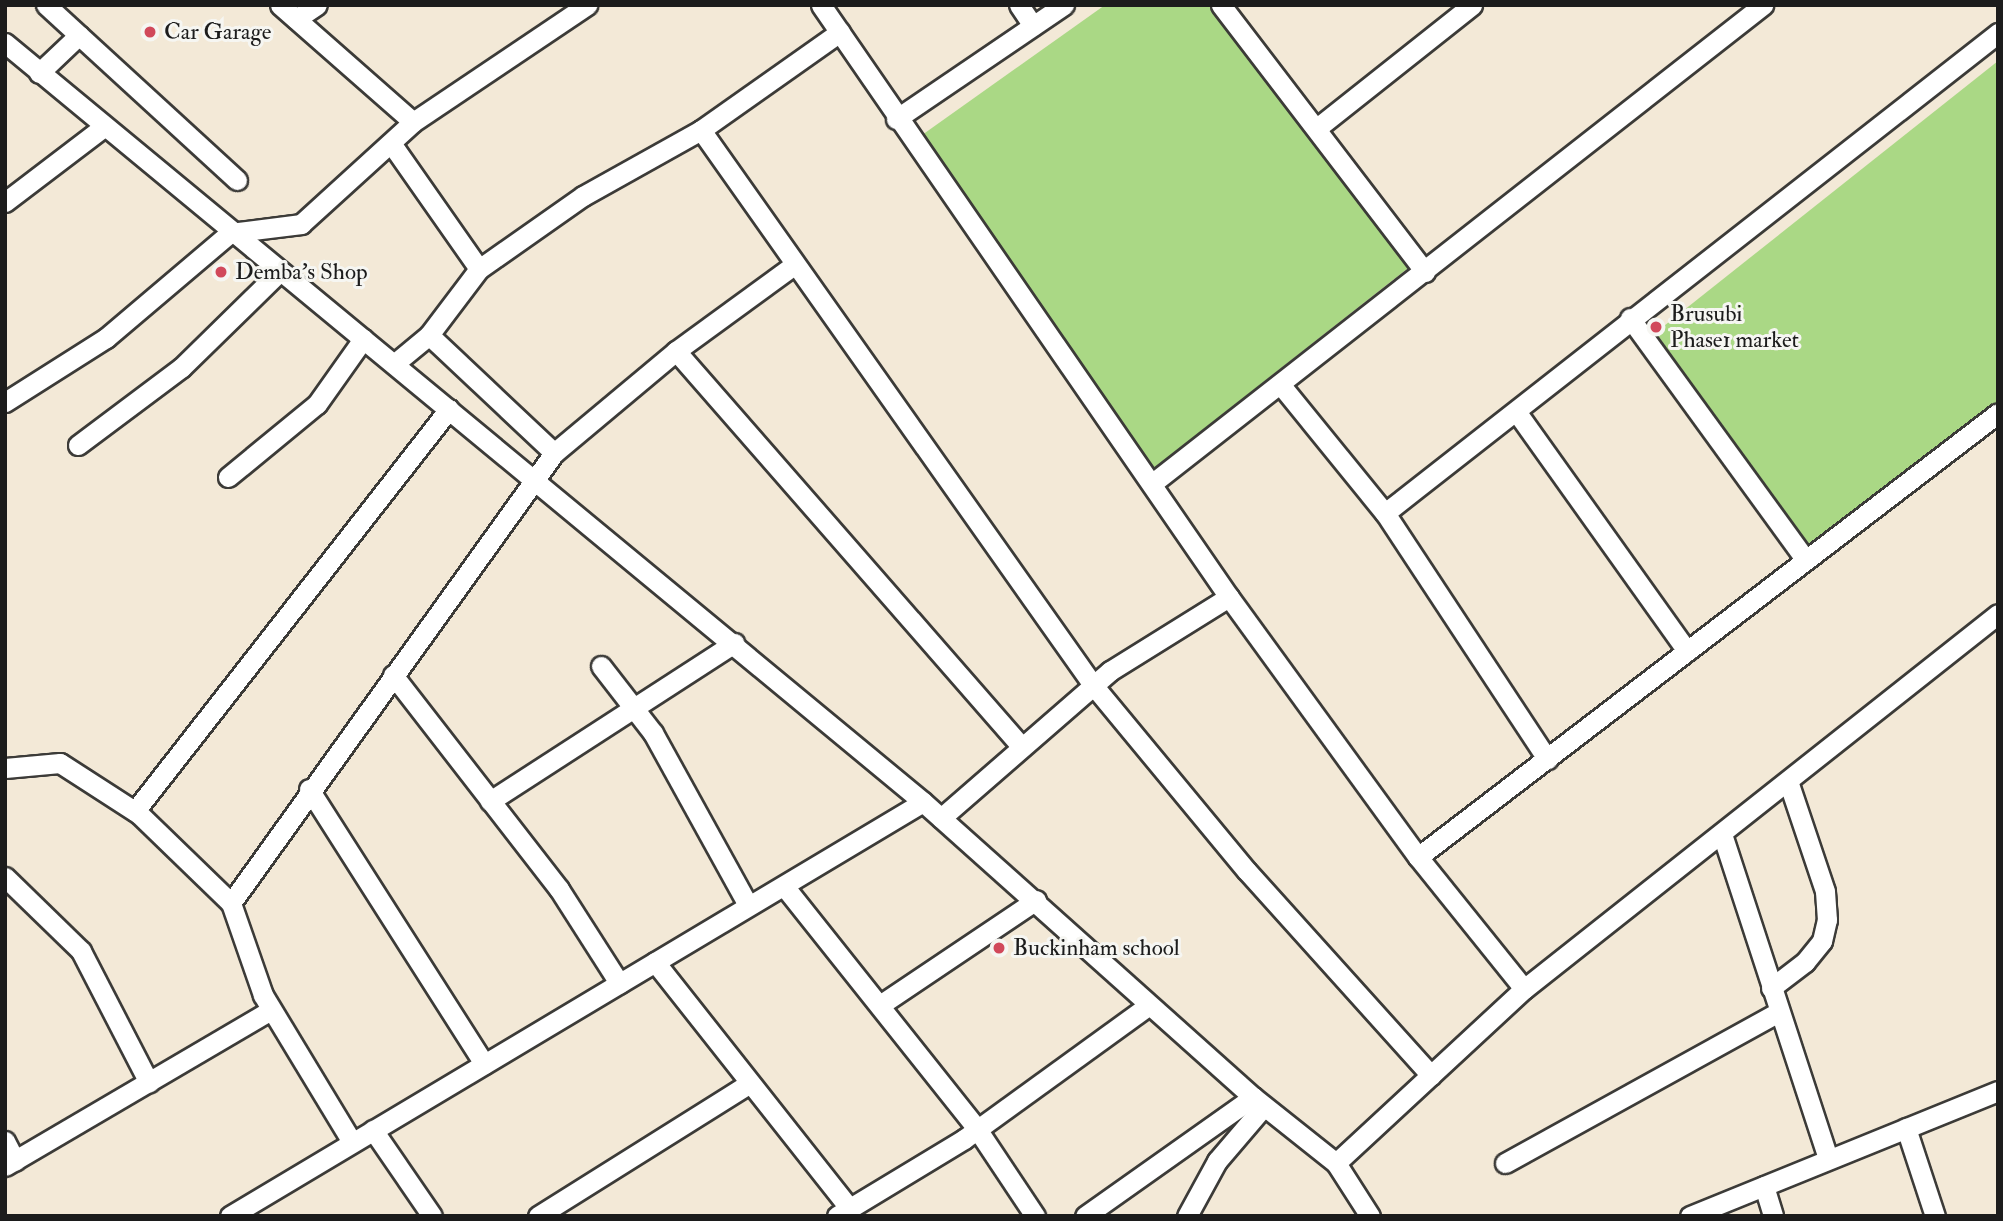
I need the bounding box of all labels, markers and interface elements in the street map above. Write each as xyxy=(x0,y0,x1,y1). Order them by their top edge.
place label: Car Garage xyxy=(164,18,271,46)
marker: Car Garage xyxy=(142,24,158,40)
place label: Demba's Shop xyxy=(235,258,368,286)
marker: Demba's Shop xyxy=(213,264,229,280)
place label: Brusubi Phase1 market xyxy=(1670,300,1799,354)
marker: Brusubi Phase1 market xyxy=(1648,319,1664,335)
place label: Buckinham school xyxy=(1013,934,1180,962)
marker: Buckinham school xyxy=(991,940,1007,956)

